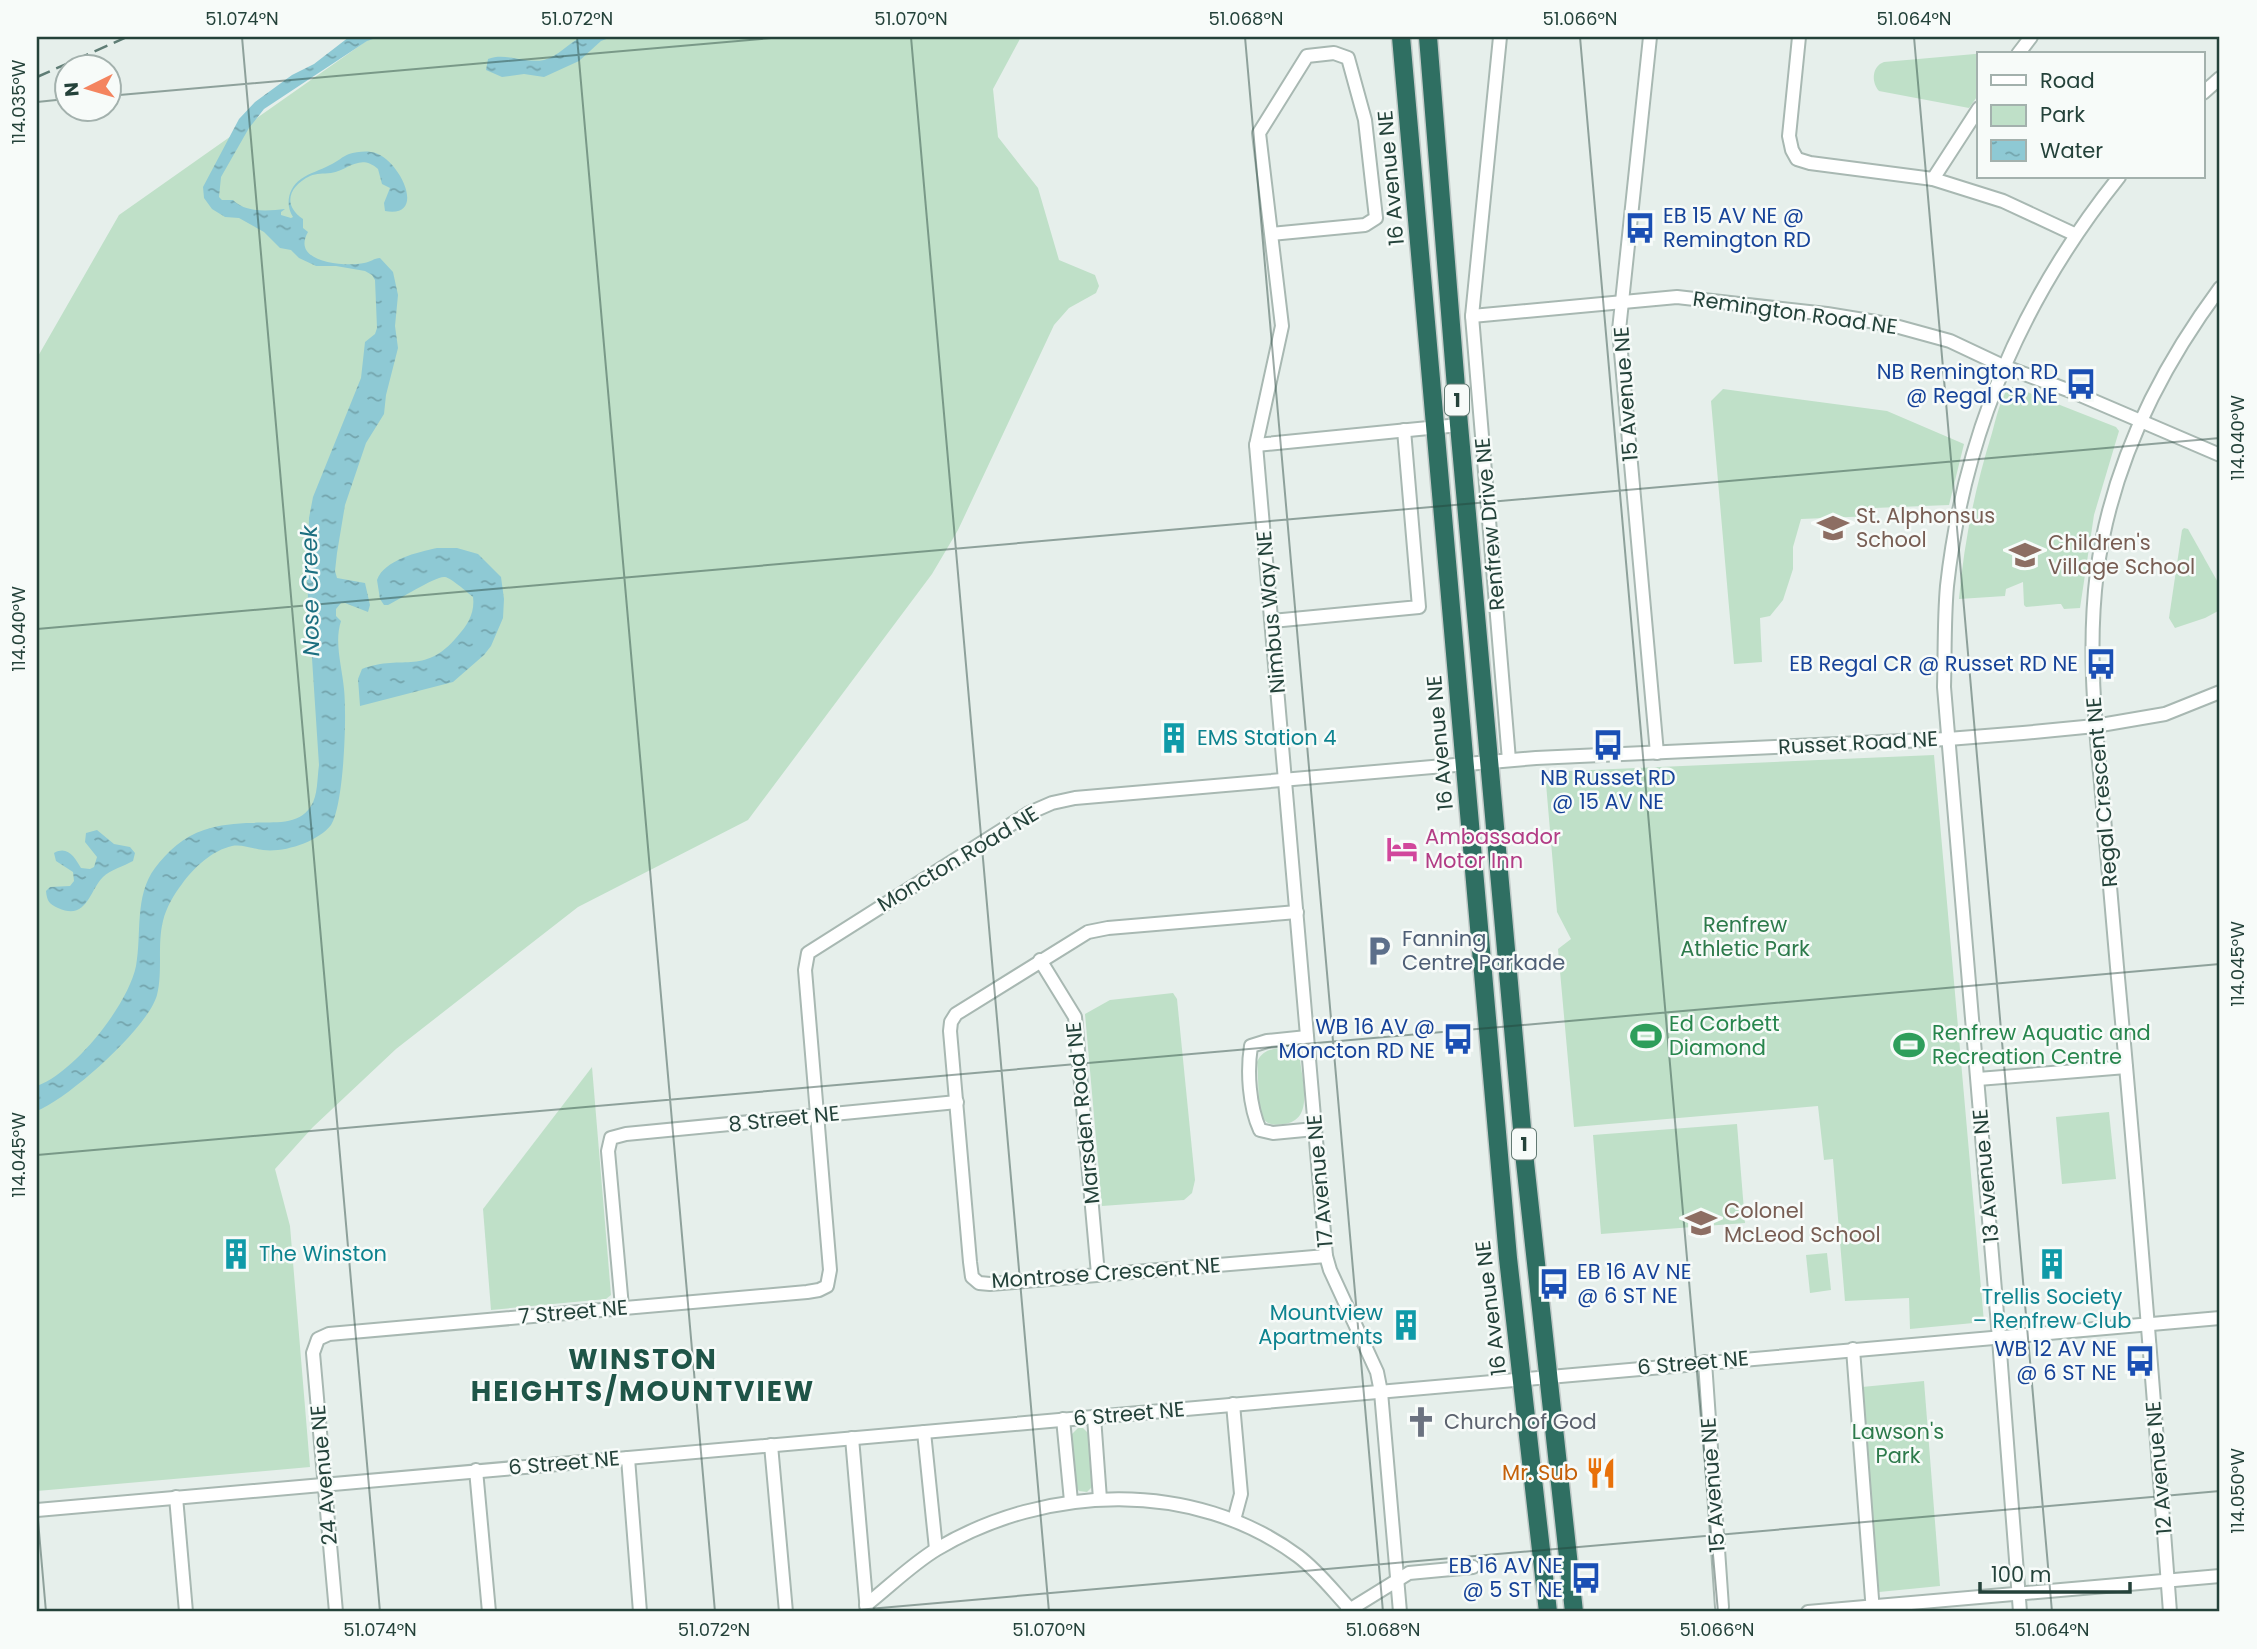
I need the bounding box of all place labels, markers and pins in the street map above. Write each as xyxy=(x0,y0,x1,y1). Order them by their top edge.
place label: EB 15 AV NE @ Remington RD xyxy=(1663,201,1811,254)
bus stop icon: EB 15 AV NE @ Remington RD xyxy=(1623,211,1657,245)
place label: NB Remington RD @ Regal CR NE xyxy=(1877,357,2058,410)
bus stop icon: NB Remington RD @ Regal CR NE xyxy=(2064,367,2098,401)
place label: St. Alphonsus School xyxy=(1856,501,1995,554)
school or university icon: St. Alphonsus School xyxy=(1816,511,1850,545)
place label: Children's Village School xyxy=(2048,528,2195,581)
school or university icon: Children's Village School xyxy=(2008,538,2042,572)
bus stop icon: EB Regal CR @ Russet RD NE xyxy=(2084,647,2118,681)
place label: EB Regal CR @ Russet RD NE xyxy=(1789,649,2078,678)
building icon: EMS Station 4 xyxy=(1157,721,1191,755)
place label: EMS Station 4 xyxy=(1197,723,1336,752)
bus stop icon: NB Russet RD @ 15 AV NE xyxy=(1591,728,1625,762)
place label: NB Russet RD @ 15 AV NE xyxy=(1540,763,1676,816)
place label: Ambassador Motor Inn xyxy=(1425,822,1561,875)
hotel icon: Ambassador Motor Inn xyxy=(1385,832,1419,866)
place label: Fanning Centre Parkade xyxy=(1402,924,1565,977)
parking icon: Fanning Centre Parkade xyxy=(1362,934,1396,968)
place label: Ed Corbett Diamond xyxy=(1669,1009,1780,1062)
place label: WB 16 AV @ Moncton RD NE xyxy=(1278,1012,1435,1065)
place label: Renfrew Aquatic and Recreation Centre xyxy=(1932,1018,2151,1071)
sports icon: Ed Corbett Diamond xyxy=(1629,1019,1663,1053)
bus stop icon: WB 16 AV @ Moncton RD NE xyxy=(1441,1022,1475,1056)
sports icon: Renfrew Aquatic and Recreation Centre xyxy=(1892,1028,1926,1062)
place label: Colonel McLeod School xyxy=(1724,1196,1881,1249)
school or university icon: Colonel McLeod School xyxy=(1684,1206,1718,1240)
building icon: The Winston xyxy=(219,1237,253,1271)
place label: The Winston xyxy=(259,1239,387,1268)
building icon: Trellis Society – Renfrew Club xyxy=(2035,1247,2069,1281)
place label: EB 16 AV NE @ 6 ST NE xyxy=(1577,1257,1691,1310)
bus stop icon: EB 16 AV NE @ 6 ST NE xyxy=(1537,1267,1571,1301)
place label: Trellis Society – Renfrew Club xyxy=(1973,1282,2131,1335)
place label: Mountview Apartments xyxy=(1258,1298,1383,1351)
building icon: Mountview Apartments xyxy=(1389,1308,1423,1342)
place label: WB 12 AV NE @ 6 ST NE xyxy=(1994,1334,2117,1387)
bus stop icon: WB 12 AV NE @ 6 ST NE xyxy=(2123,1344,2157,1378)
church icon: Church of God xyxy=(1404,1405,1438,1439)
place label: Church of God xyxy=(1444,1407,1597,1436)
restaurant icon: Mr. Sub xyxy=(1584,1456,1618,1490)
place label: Mr. Sub xyxy=(1502,1458,1578,1487)
place label: EB 16 AV NE @ 5 ST NE xyxy=(1449,1551,1563,1604)
bus stop icon: EB 16 AV NE @ 5 ST NE xyxy=(1569,1561,1603,1595)

